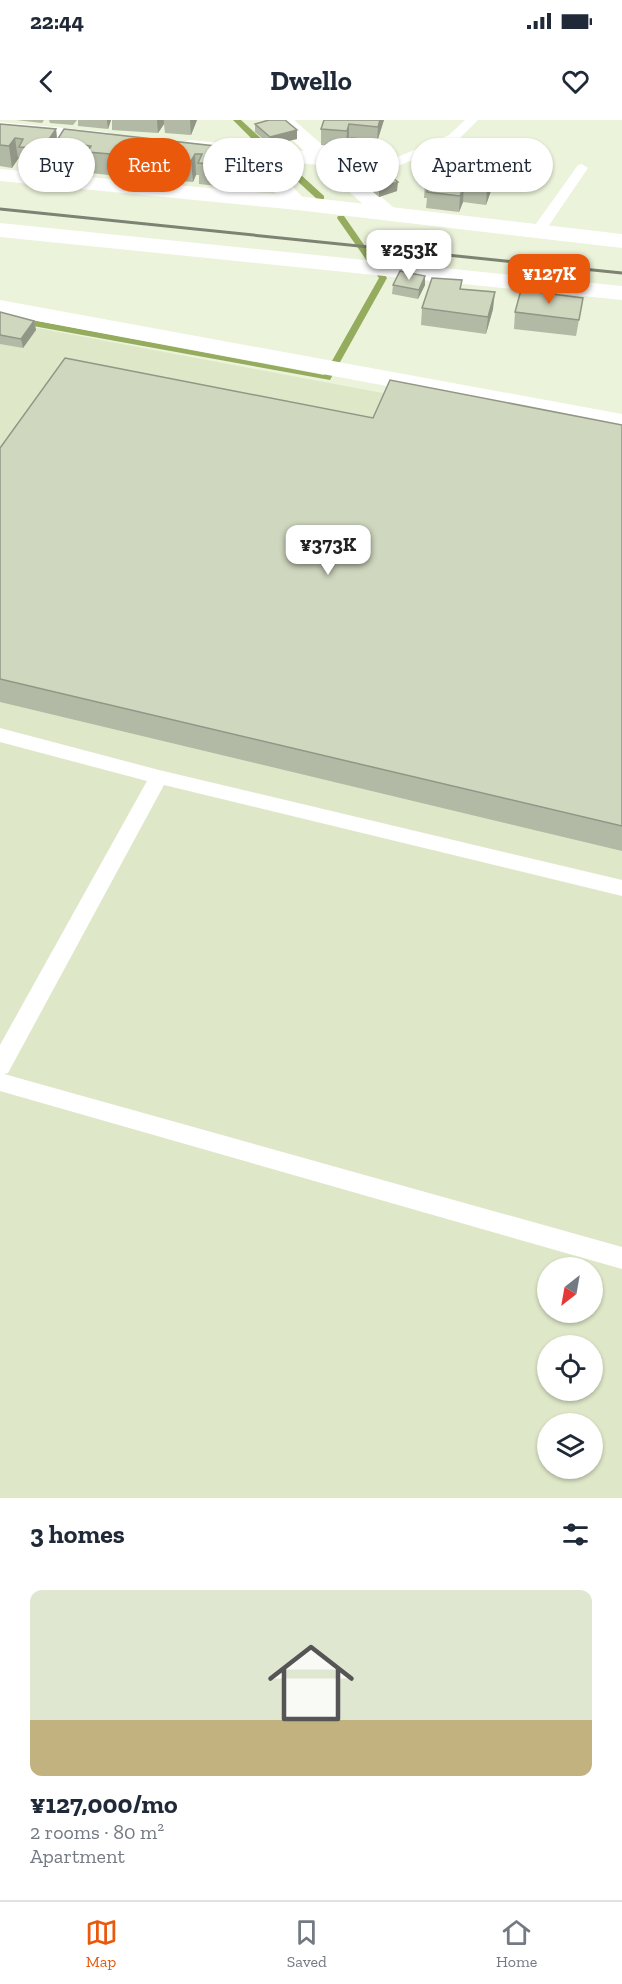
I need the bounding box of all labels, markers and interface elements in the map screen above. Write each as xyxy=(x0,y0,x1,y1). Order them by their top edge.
text: 22:44 xyxy=(30,8,84,35)
icon: back xyxy=(30,65,63,98)
text: Dwello xyxy=(270,65,352,97)
icon: heart xyxy=(559,65,592,98)
chip: Buy xyxy=(18,138,95,192)
chip: Rent xyxy=(107,138,191,192)
chip: Filters xyxy=(203,138,304,192)
chip: New xyxy=(316,138,399,192)
chip: Apartment xyxy=(411,138,553,192)
pin: ¥253K xyxy=(367,230,451,281)
text: ¥253K xyxy=(380,237,438,261)
pin: ¥127K xyxy=(507,254,591,305)
text: ¥127K xyxy=(522,261,576,285)
pin: ¥373K xyxy=(286,525,370,576)
text: ¥373K xyxy=(300,532,356,556)
north arrow xyxy=(537,1257,603,1323)
map controls xyxy=(537,1257,603,1479)
button: locate xyxy=(537,1335,603,1401)
button: layers xyxy=(537,1413,603,1479)
text: 3 homes xyxy=(30,1518,125,1550)
icon: filters xyxy=(559,1518,592,1551)
icon: home xyxy=(257,1629,365,1737)
text: ¥127,000/mo xyxy=(30,1788,178,1820)
text: 2 rooms · 80 m² xyxy=(30,1820,164,1844)
text: Apartment xyxy=(30,1844,125,1868)
tab: Map xyxy=(85,1916,118,1971)
tab: Saved xyxy=(287,1916,327,1971)
tab: Home xyxy=(496,1916,537,1971)

